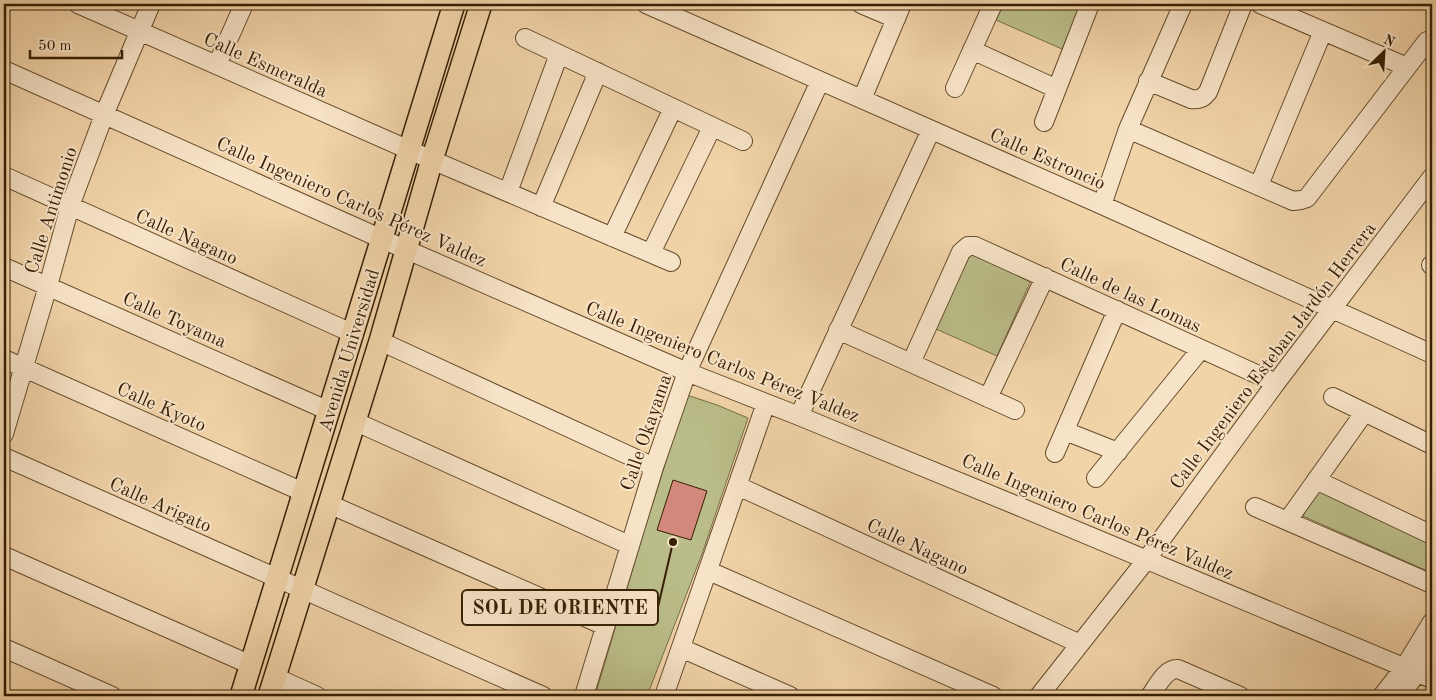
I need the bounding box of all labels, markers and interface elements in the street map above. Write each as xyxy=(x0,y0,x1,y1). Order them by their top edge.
scale bar xyxy=(30,28,122,60)
north arrow xyxy=(1358,28,1408,78)
street label: Calle Esmeralda xyxy=(200,31,330,102)
text: N xyxy=(1381,33,1397,50)
text: 50 m xyxy=(38,39,72,54)
street label: Calle Estroncio xyxy=(986,126,1108,194)
street label: Calle Ingeniero Carlos Pérez Valdez xyxy=(213,135,489,272)
street label: Calle Antimonio xyxy=(23,145,82,277)
street label: Calle Nagano xyxy=(132,207,240,269)
street label: Calle Ingeniero Esteban Jardón Herrera xyxy=(1167,219,1381,494)
street label: Calle de las Lomas xyxy=(1056,255,1203,337)
street label: Avenida Universidad xyxy=(316,267,384,435)
street label: Calle Toyama xyxy=(119,290,229,353)
street label: Calle Ingeniero Carlos Pérez Valdez xyxy=(582,300,862,427)
street label: Calle Okayama xyxy=(619,371,676,494)
street label: Calle Kyoto xyxy=(114,380,208,436)
street label: Calle Ingeniero Carlos Pérez Valdez xyxy=(958,452,1236,584)
street label: Calle Arigato xyxy=(106,475,214,537)
street label: Calle Nagano xyxy=(863,516,971,580)
callout: SOL DE ORIENTE xyxy=(462,590,658,625)
text: SOL DE ORIENTE xyxy=(472,599,648,619)

